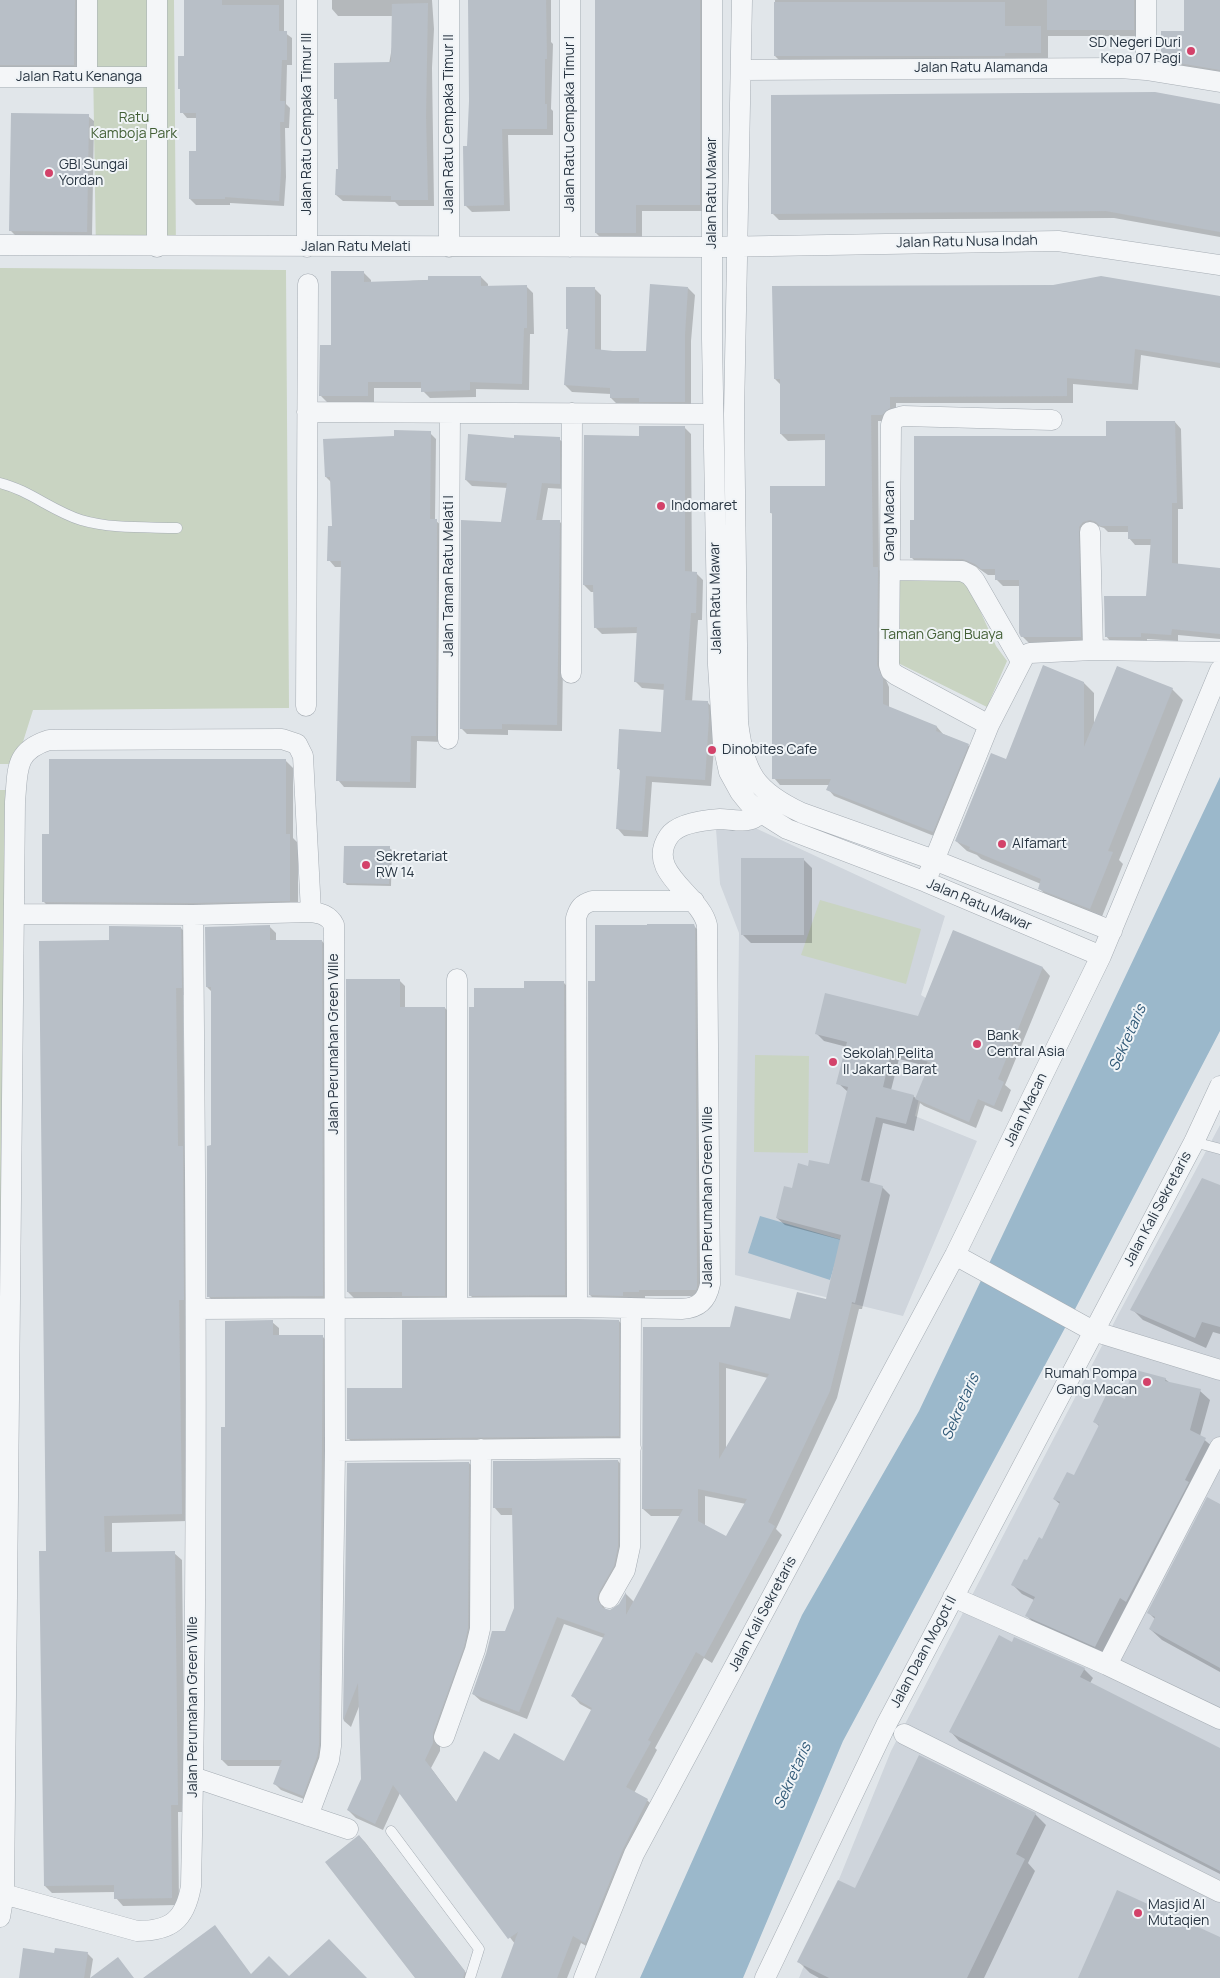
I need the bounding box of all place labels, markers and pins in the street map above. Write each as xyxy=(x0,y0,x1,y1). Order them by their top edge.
place label: SD Negeri Duri Kepa 07 Pagi xyxy=(1089,35,1181,68)
marker: SD Negeri Duri Kepa 07 Pagi xyxy=(1185,45,1197,57)
place label: GBI Sungai Yordan xyxy=(59,157,128,190)
marker: GBI Sungai Yordan xyxy=(43,167,55,179)
place label: Indomaret xyxy=(671,498,737,514)
marker: Indomaret xyxy=(655,500,667,512)
place label: Dinobites Cafe xyxy=(722,742,817,758)
marker: Dinobites Cafe xyxy=(706,744,718,756)
place label: Alfamart xyxy=(1012,836,1067,852)
marker: Alfamart xyxy=(996,838,1008,850)
place label: Sekretariat RW 14 xyxy=(376,849,448,882)
marker: Sekretariat RW 14 xyxy=(360,859,372,871)
place label: Bank Central Asia xyxy=(987,1028,1065,1060)
marker: Bank Central Asia xyxy=(971,1038,983,1050)
place label: Sekolah Pelita II Jakarta Barat xyxy=(843,1046,937,1078)
marker: Sekolah Pelita II Jakarta Barat xyxy=(827,1056,839,1068)
place label: Rumah Pompa Gang Macan xyxy=(1044,1366,1137,1398)
marker: Rumah Pompa Gang Macan xyxy=(1141,1376,1153,1388)
place label: Masjid Al Mutaqien xyxy=(1148,1897,1209,1930)
marker: Masjid Al Mutaqien xyxy=(1132,1907,1144,1919)

